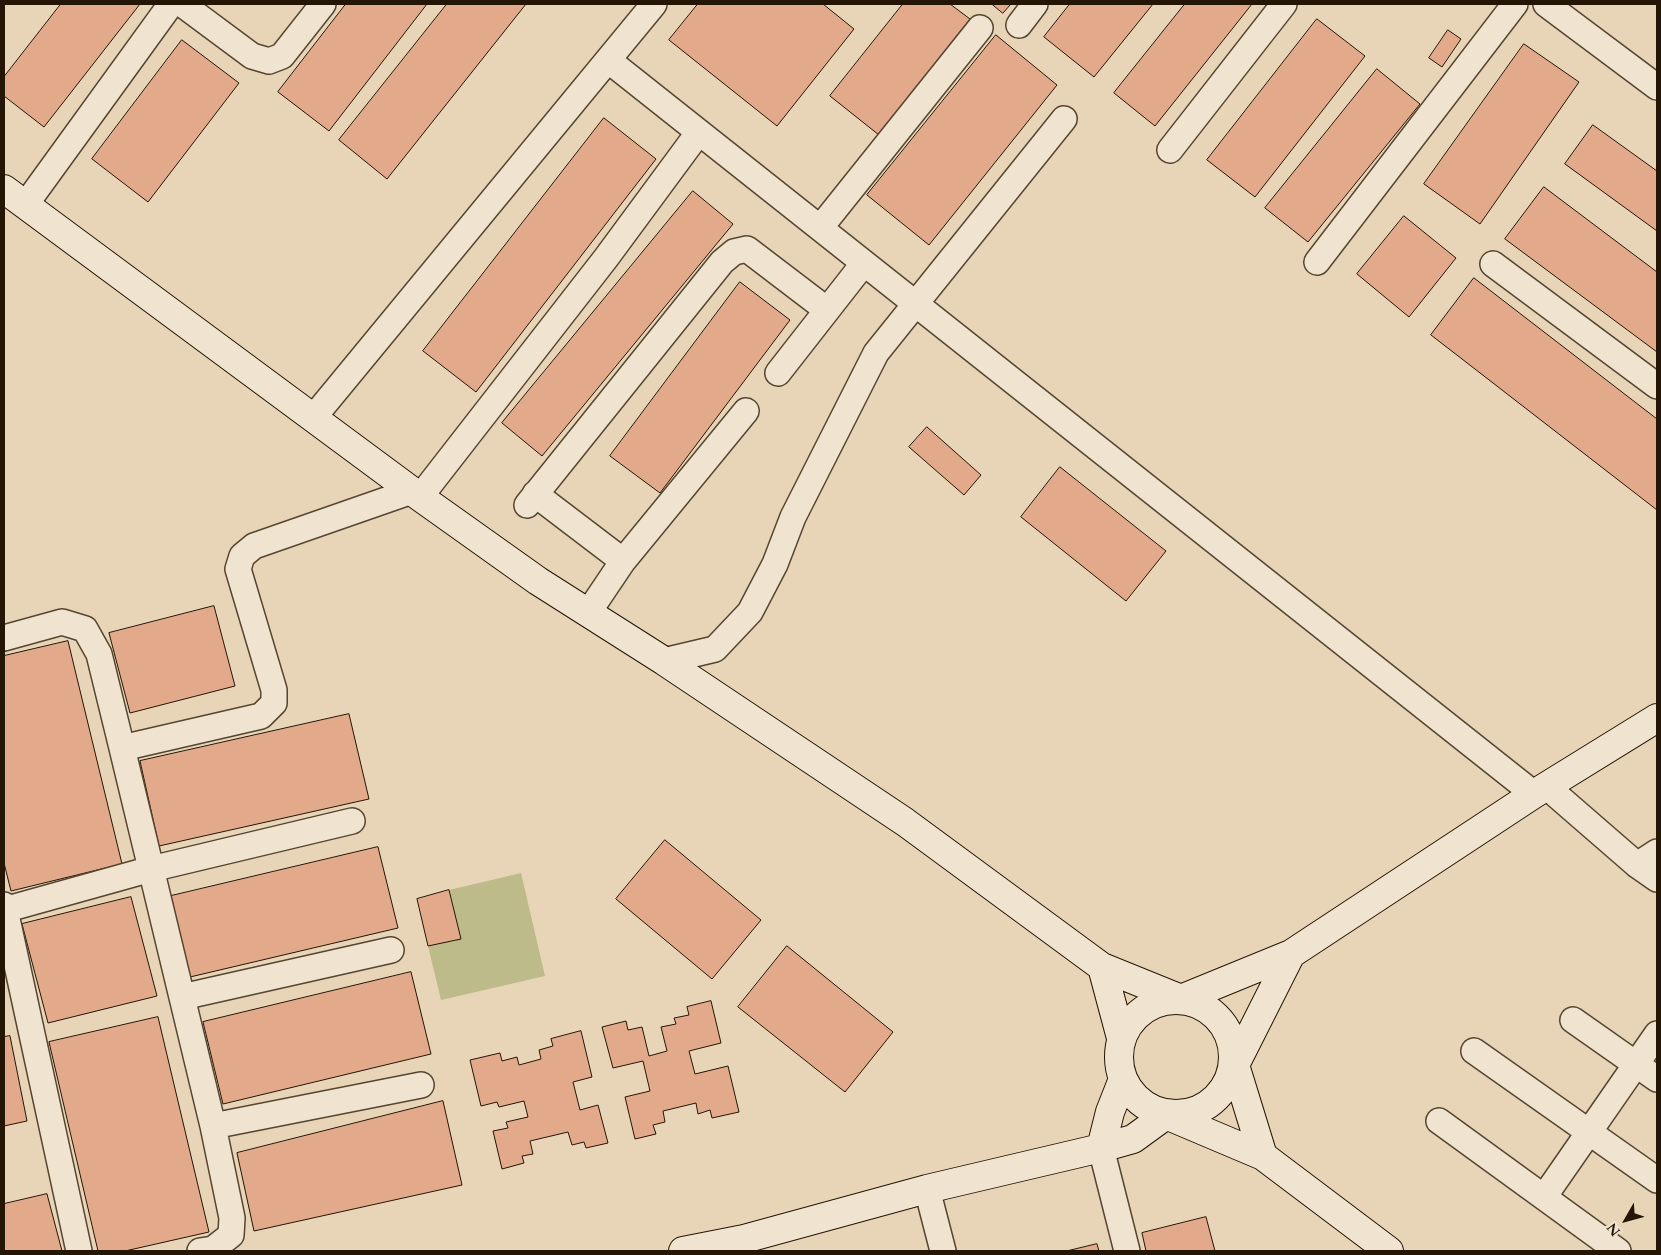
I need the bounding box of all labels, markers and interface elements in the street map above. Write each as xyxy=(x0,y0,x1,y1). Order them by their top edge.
north arrow xyxy=(1601,1195,1651,1245)
text: N xyxy=(1603,1219,1625,1240)

